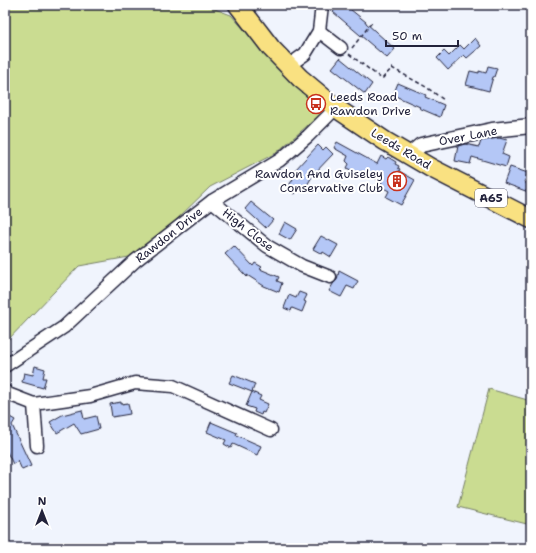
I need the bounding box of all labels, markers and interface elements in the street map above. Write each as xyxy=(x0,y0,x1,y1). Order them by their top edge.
scale bar xyxy=(386,22,458,48)
text: 50 m xyxy=(392,28,422,44)
place label: Leeds Road Rawdon Drive xyxy=(330,89,411,119)
bus stop icon: Leeds Road Rawdon Drive xyxy=(305,93,327,115)
street label: Over Lane xyxy=(437,122,499,150)
street label: Leeds Road xyxy=(368,125,434,173)
place label: Rawdon And Guiseley Conservative Club xyxy=(255,166,383,196)
building icon: Rawdon And Guiseley Conservative Club xyxy=(386,170,408,192)
road number: A65 xyxy=(475,189,507,207)
street label: Rawdon Drive xyxy=(132,204,206,266)
street label: High Close xyxy=(219,205,277,255)
north arrow xyxy=(22,491,62,531)
text: N xyxy=(38,494,47,509)

